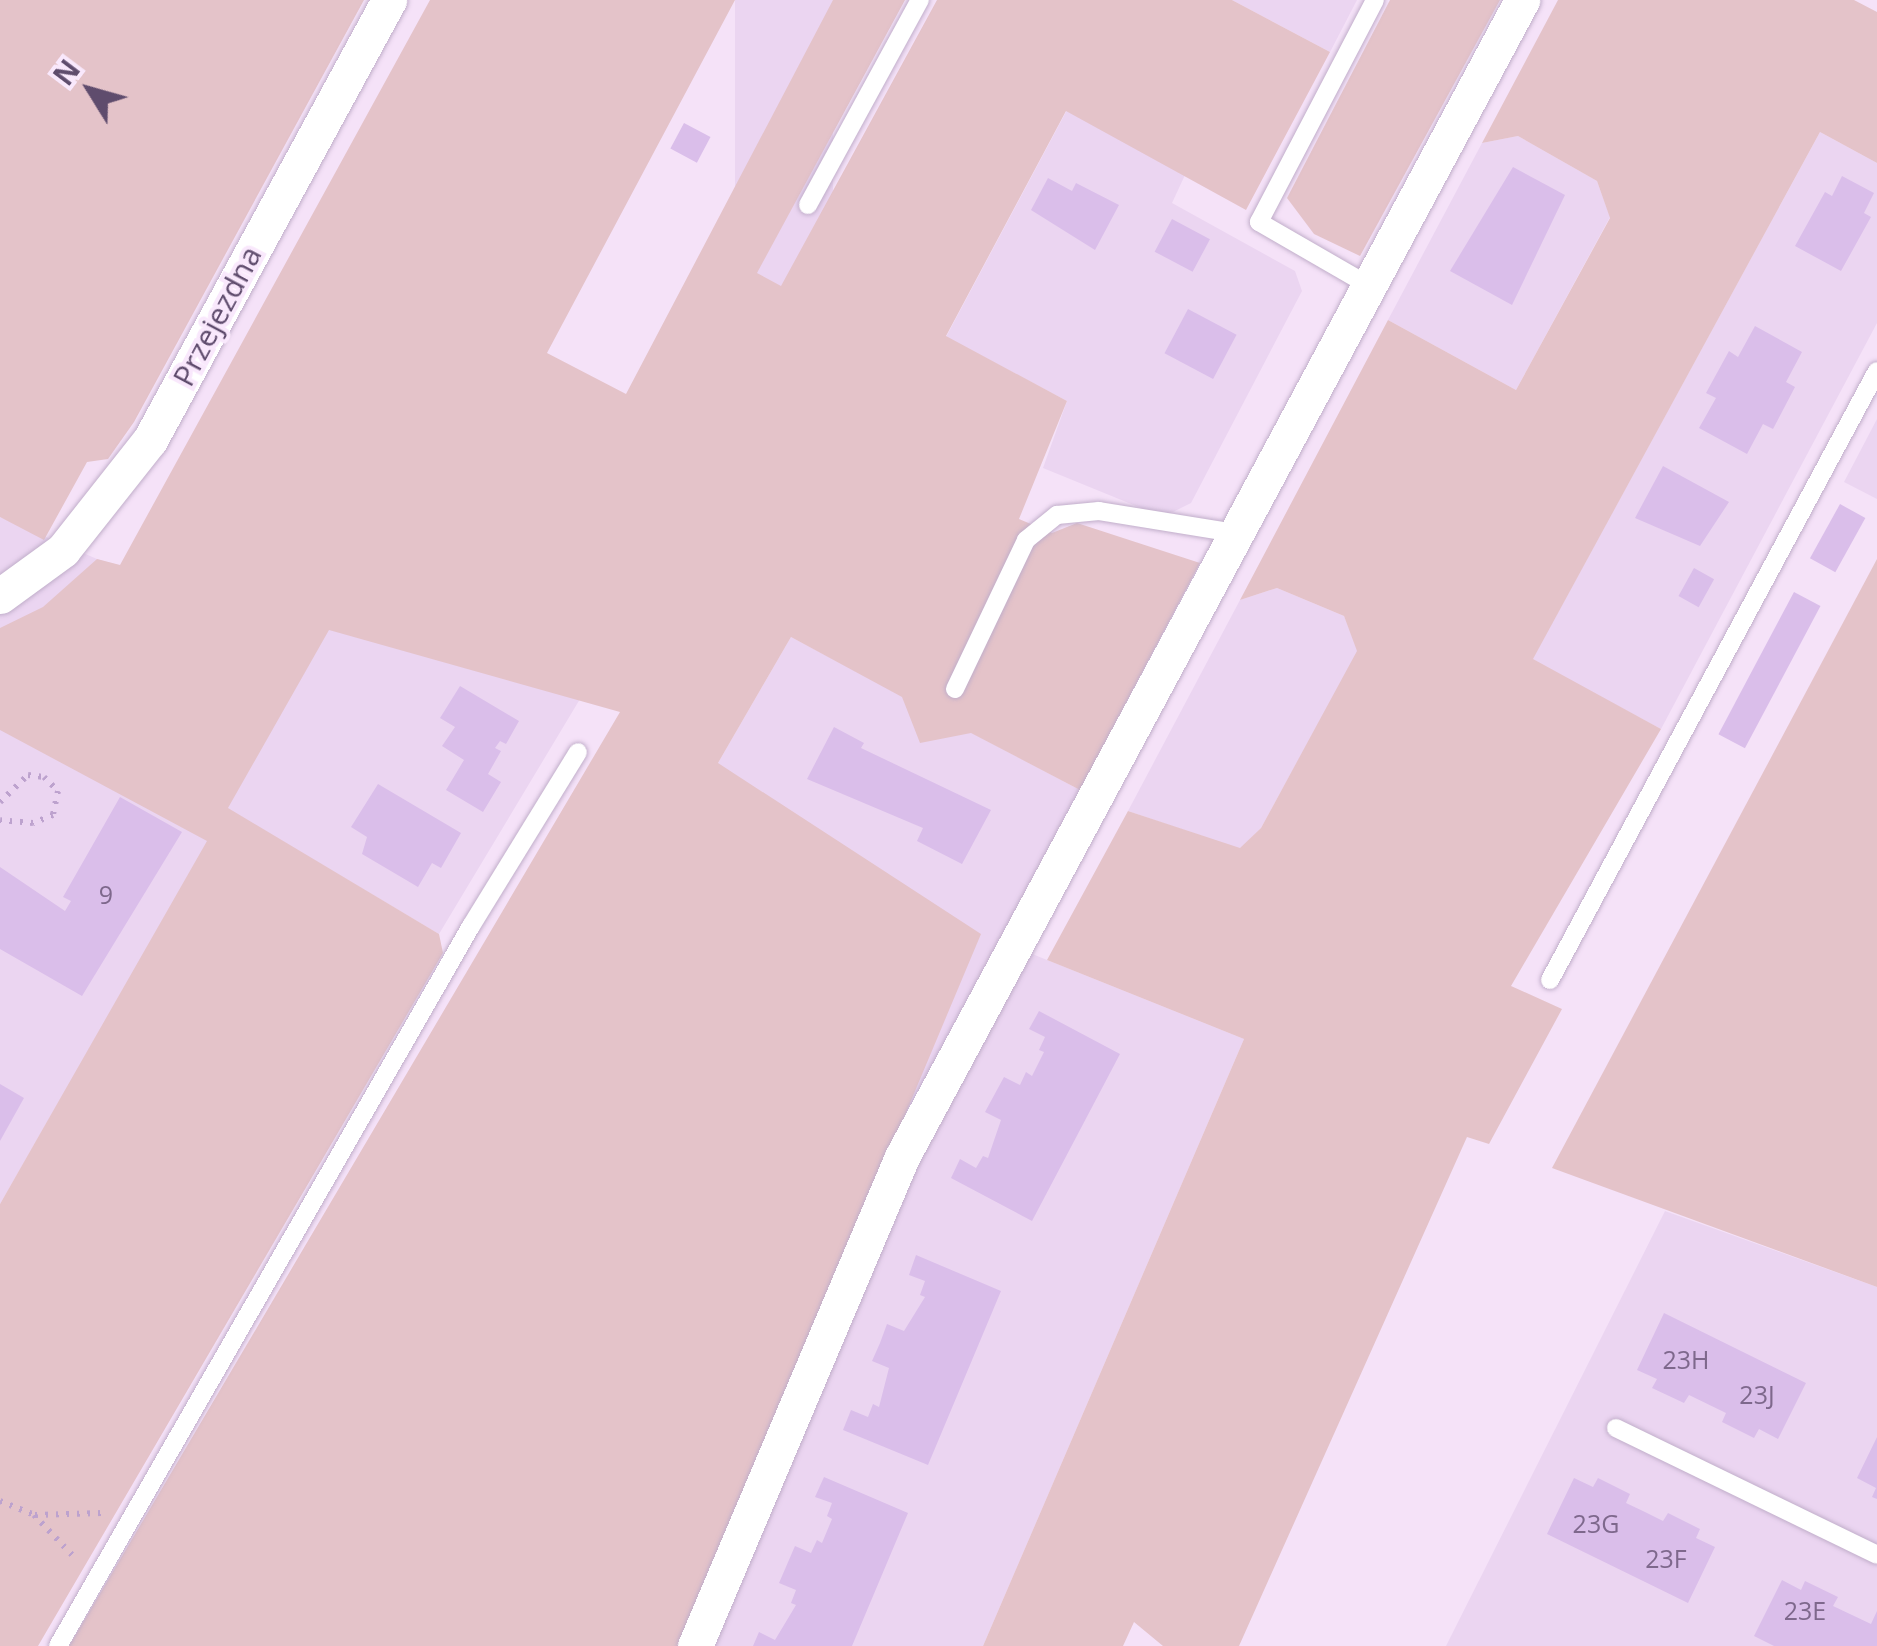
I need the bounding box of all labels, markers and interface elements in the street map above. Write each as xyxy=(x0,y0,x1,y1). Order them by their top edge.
north arrow xyxy=(40,40,140,140)
text: N xyxy=(44,51,88,92)
street label: Przejezdna xyxy=(165,240,269,392)
house number: 9 xyxy=(99,879,113,909)
house number: 23H xyxy=(1662,1344,1710,1374)
house number: 23J xyxy=(1739,1379,1775,1409)
house number: 23G xyxy=(1573,1508,1619,1538)
house number: 23F xyxy=(1645,1543,1687,1573)
house number: 23E xyxy=(1784,1595,1826,1625)

